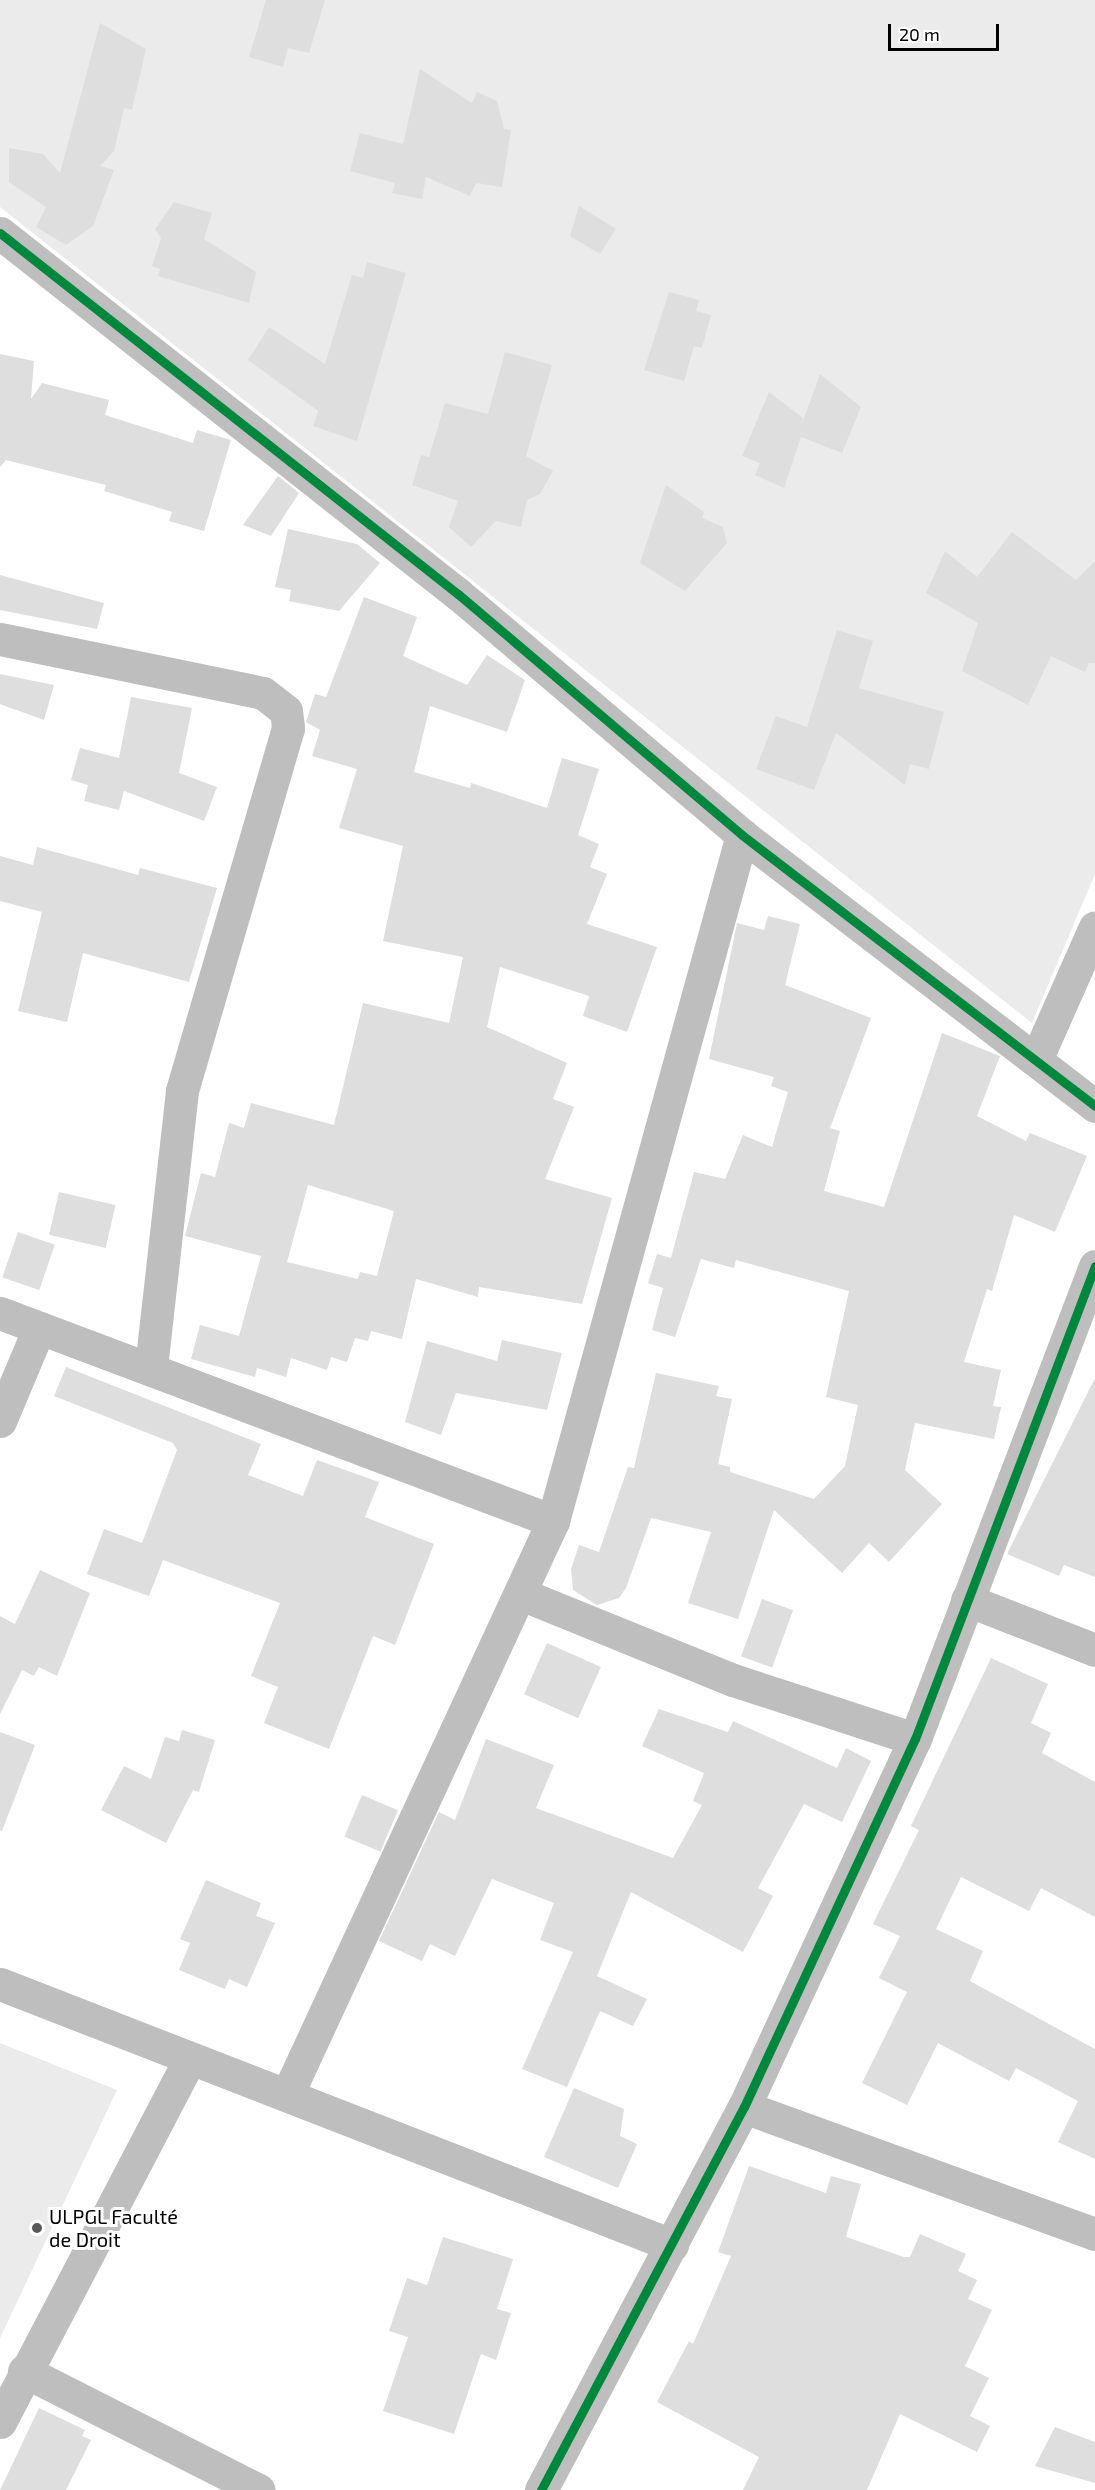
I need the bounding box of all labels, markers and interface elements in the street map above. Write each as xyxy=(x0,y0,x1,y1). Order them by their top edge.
scale bar xyxy=(891,12,1002,50)
text: 20 m xyxy=(899,23,940,45)
place label: ULPGL Faculté de Droit xyxy=(49,2204,178,2251)
marker: ULPGL Faculté de Droit xyxy=(30,2221,44,2235)

